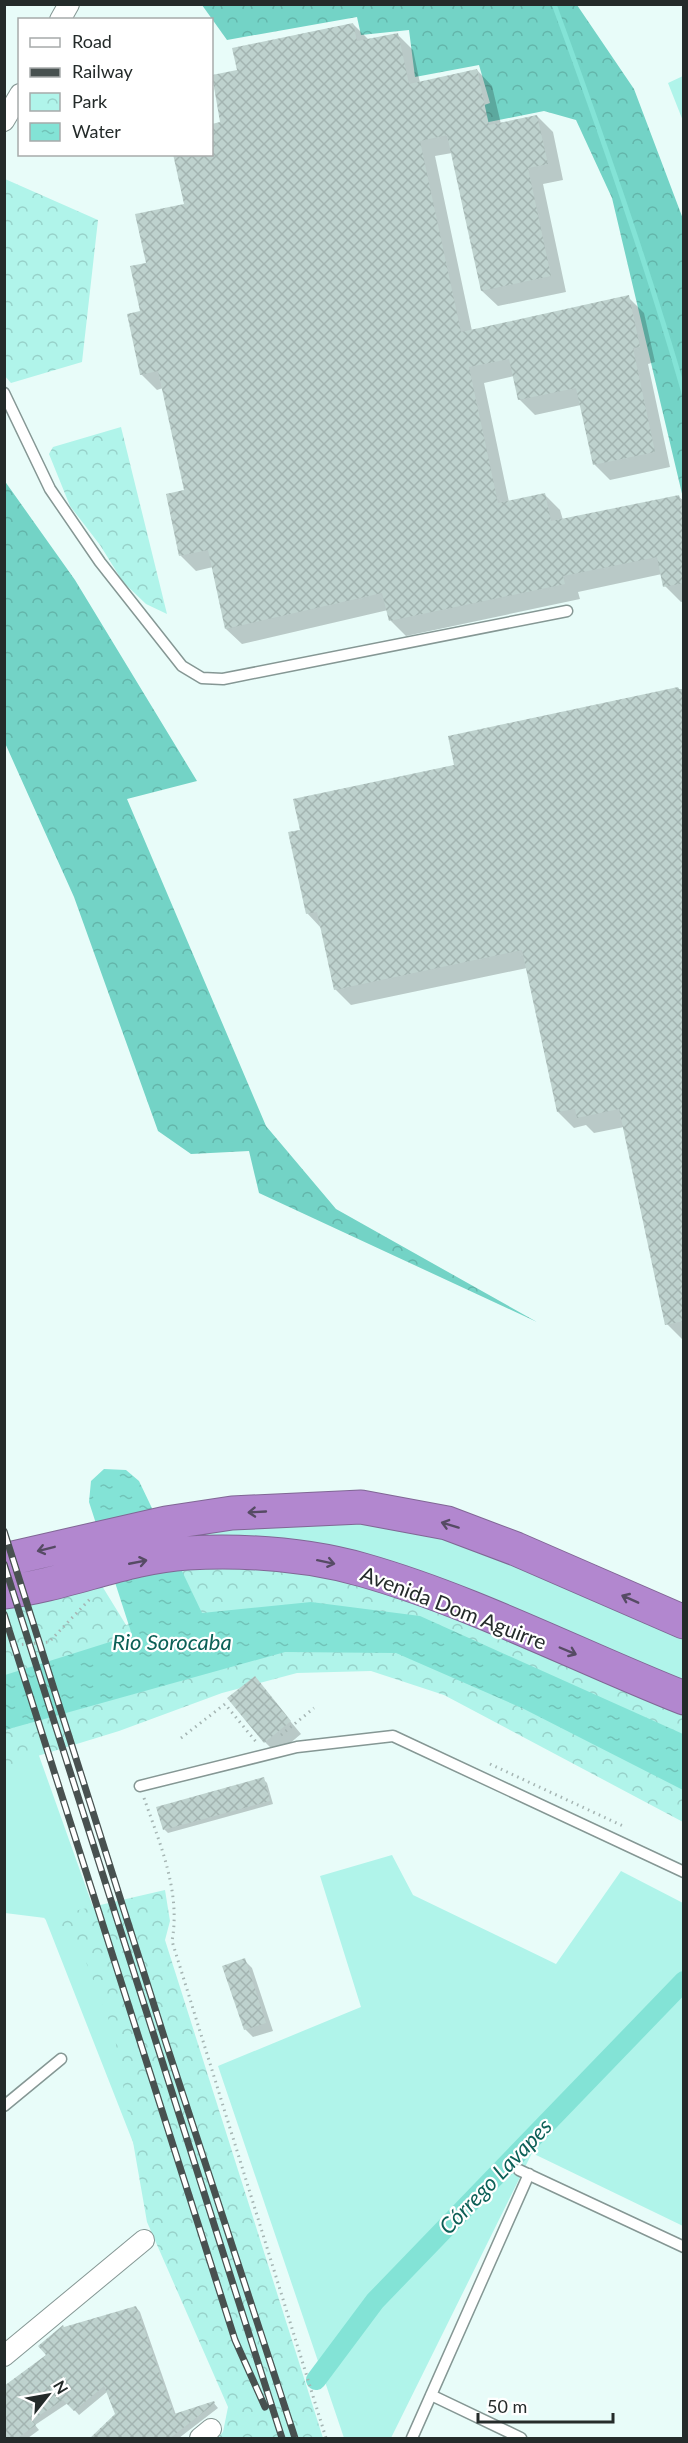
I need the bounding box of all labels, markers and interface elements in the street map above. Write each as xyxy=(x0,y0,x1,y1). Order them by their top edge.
legend xyxy=(18,18,213,156)
text: Road xyxy=(72,30,112,52)
text: Railway xyxy=(72,60,133,82)
text: Park xyxy=(72,90,108,112)
text: Water xyxy=(72,120,121,142)
one-way arrow xyxy=(247,1506,267,1517)
one-way arrow xyxy=(441,1518,460,1529)
one-way arrow xyxy=(37,1544,56,1556)
one-way arrow xyxy=(128,1556,147,1567)
one-way arrow xyxy=(316,1557,336,1568)
street label: Avenida Dom Aguirre xyxy=(358,1560,550,1654)
one-way arrow xyxy=(621,1593,640,1604)
water label: Rio Sorocaba xyxy=(112,1628,232,1655)
one-way arrow xyxy=(558,1646,576,1657)
water label: Córrego Lavapes xyxy=(433,2112,557,2240)
north arrow xyxy=(18,2365,78,2425)
text: N xyxy=(50,2377,73,2397)
scale bar xyxy=(478,2386,613,2424)
text: 50 m xyxy=(487,2395,527,2417)

